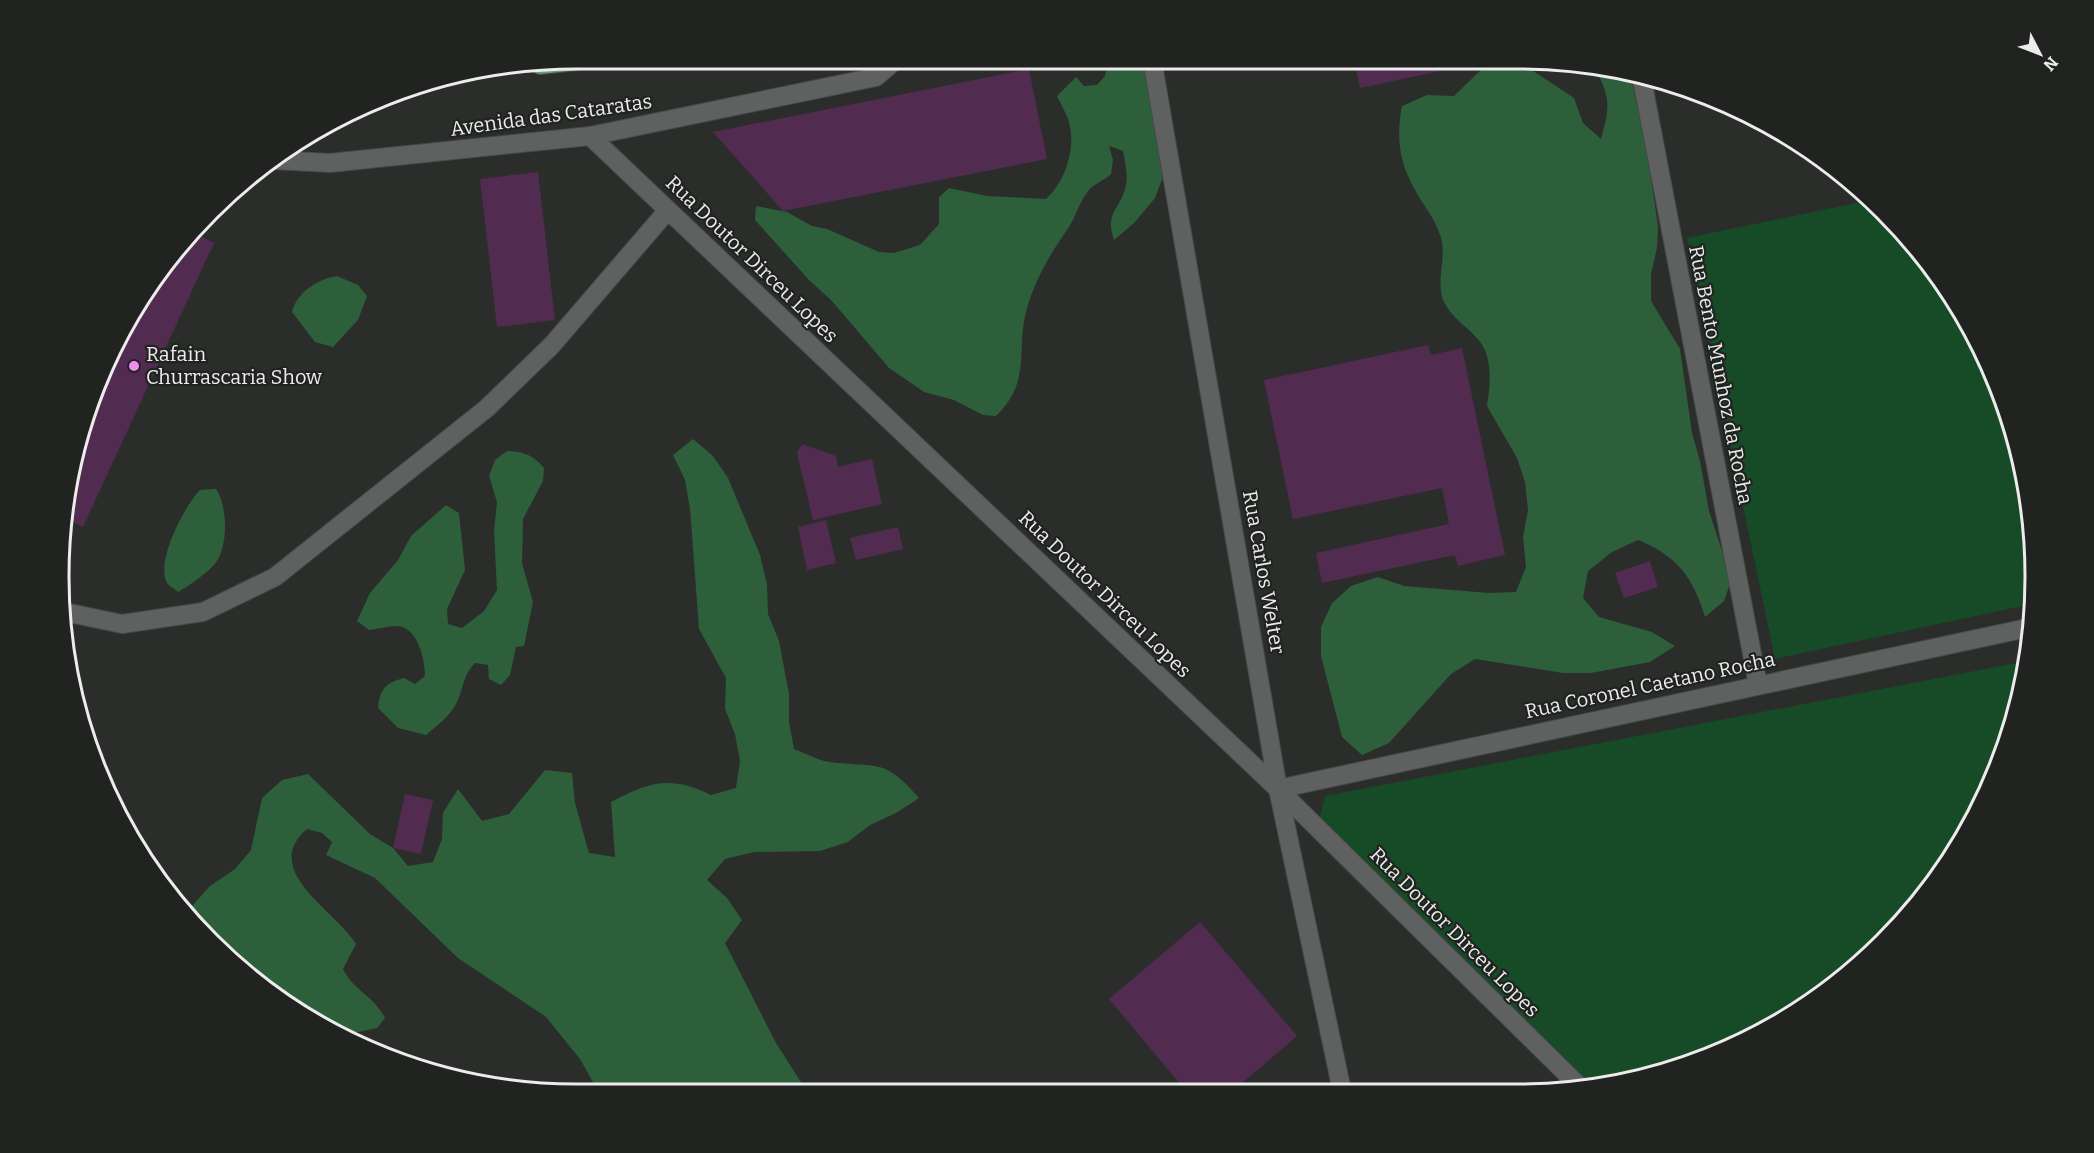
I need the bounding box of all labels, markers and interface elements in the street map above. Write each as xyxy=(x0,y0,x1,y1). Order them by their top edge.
north arrow xyxy=(2010,24,2070,84)
text: N xyxy=(2040,53,2062,75)
street label: Avenida das Cataratas xyxy=(448,89,654,141)
street label: Rua Doutor Dirceu Lopes xyxy=(661,171,843,347)
street label: Rua Bento Munhoz da Rocha xyxy=(1684,243,1758,507)
place label: Rafain Churrascaria Show xyxy=(146,342,323,389)
marker: Rafain Churrascaria Show xyxy=(127,359,141,373)
street label: Rua Carlos Welter xyxy=(1238,488,1290,656)
street label: Rua Doutor Dirceu Lopes xyxy=(1014,506,1196,682)
street label: Rua Coronel Caetano Rocha xyxy=(1523,647,1777,723)
street label: Rua Doutor Dirceu Lopes xyxy=(1365,842,1545,1022)

